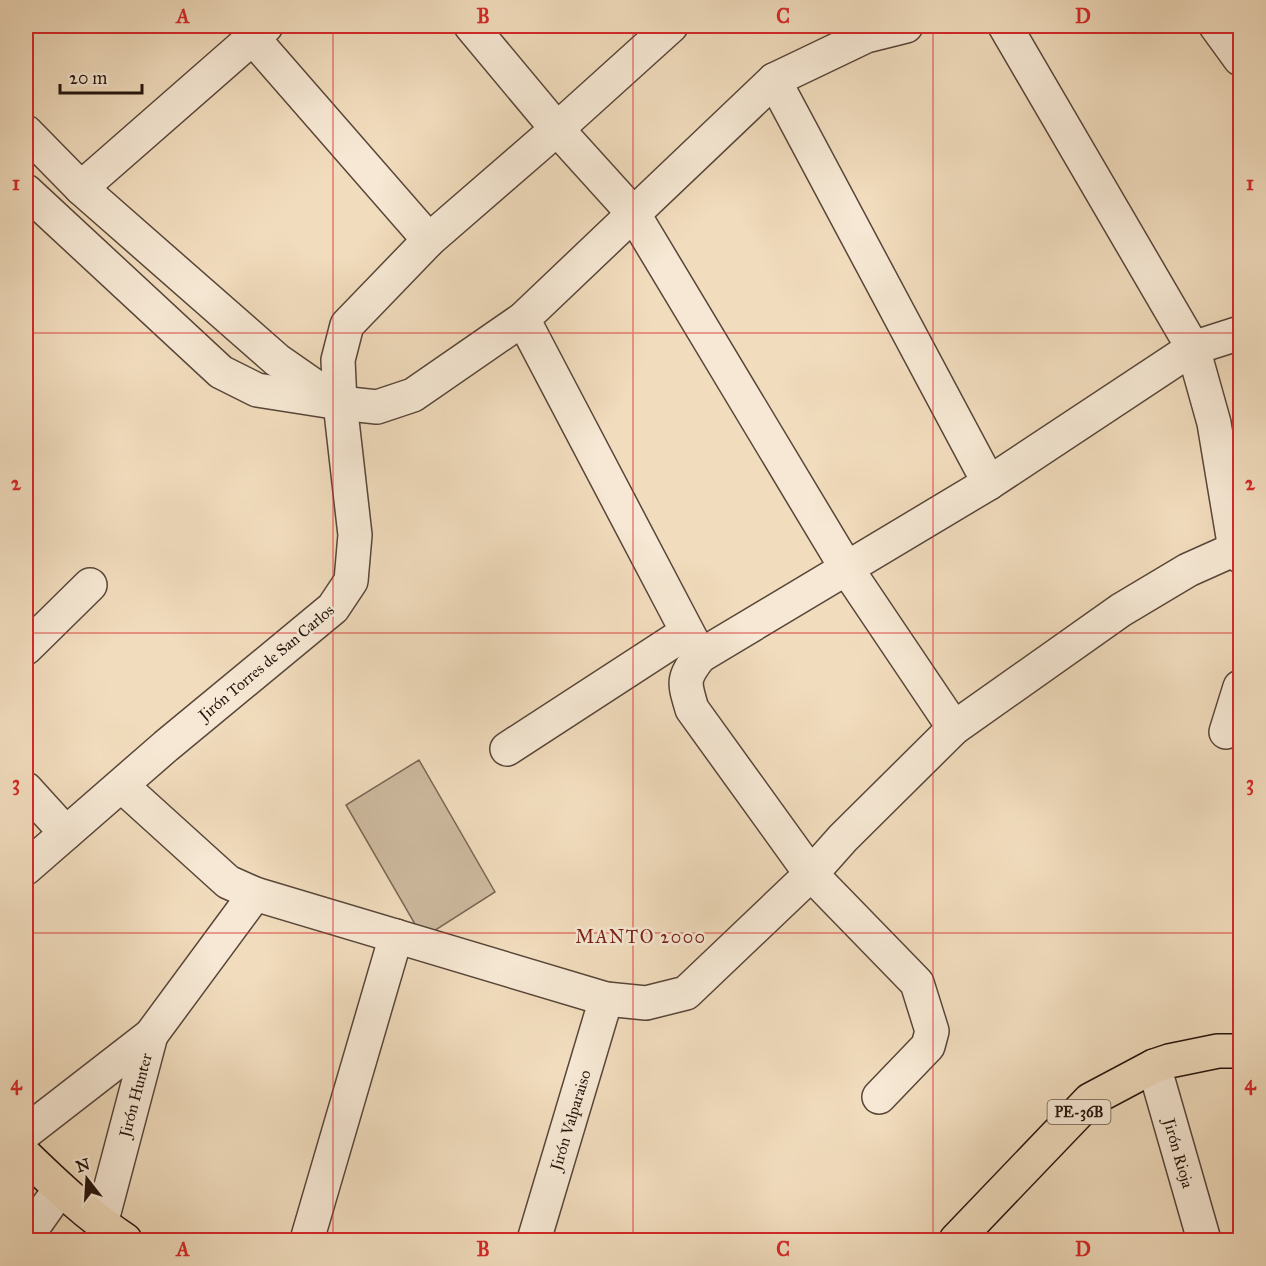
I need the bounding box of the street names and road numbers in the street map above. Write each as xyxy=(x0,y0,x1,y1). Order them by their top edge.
street label: Jirón Torres de San Carlos xyxy=(193,600,339,727)
street label: Jirón Hunter xyxy=(115,1051,157,1141)
street label: Jirón Valparaiso xyxy=(546,1068,596,1175)
road number: PE-36B xyxy=(1048,1100,1110,1124)
street label: Jirón Rioja xyxy=(1158,1114,1198,1191)

